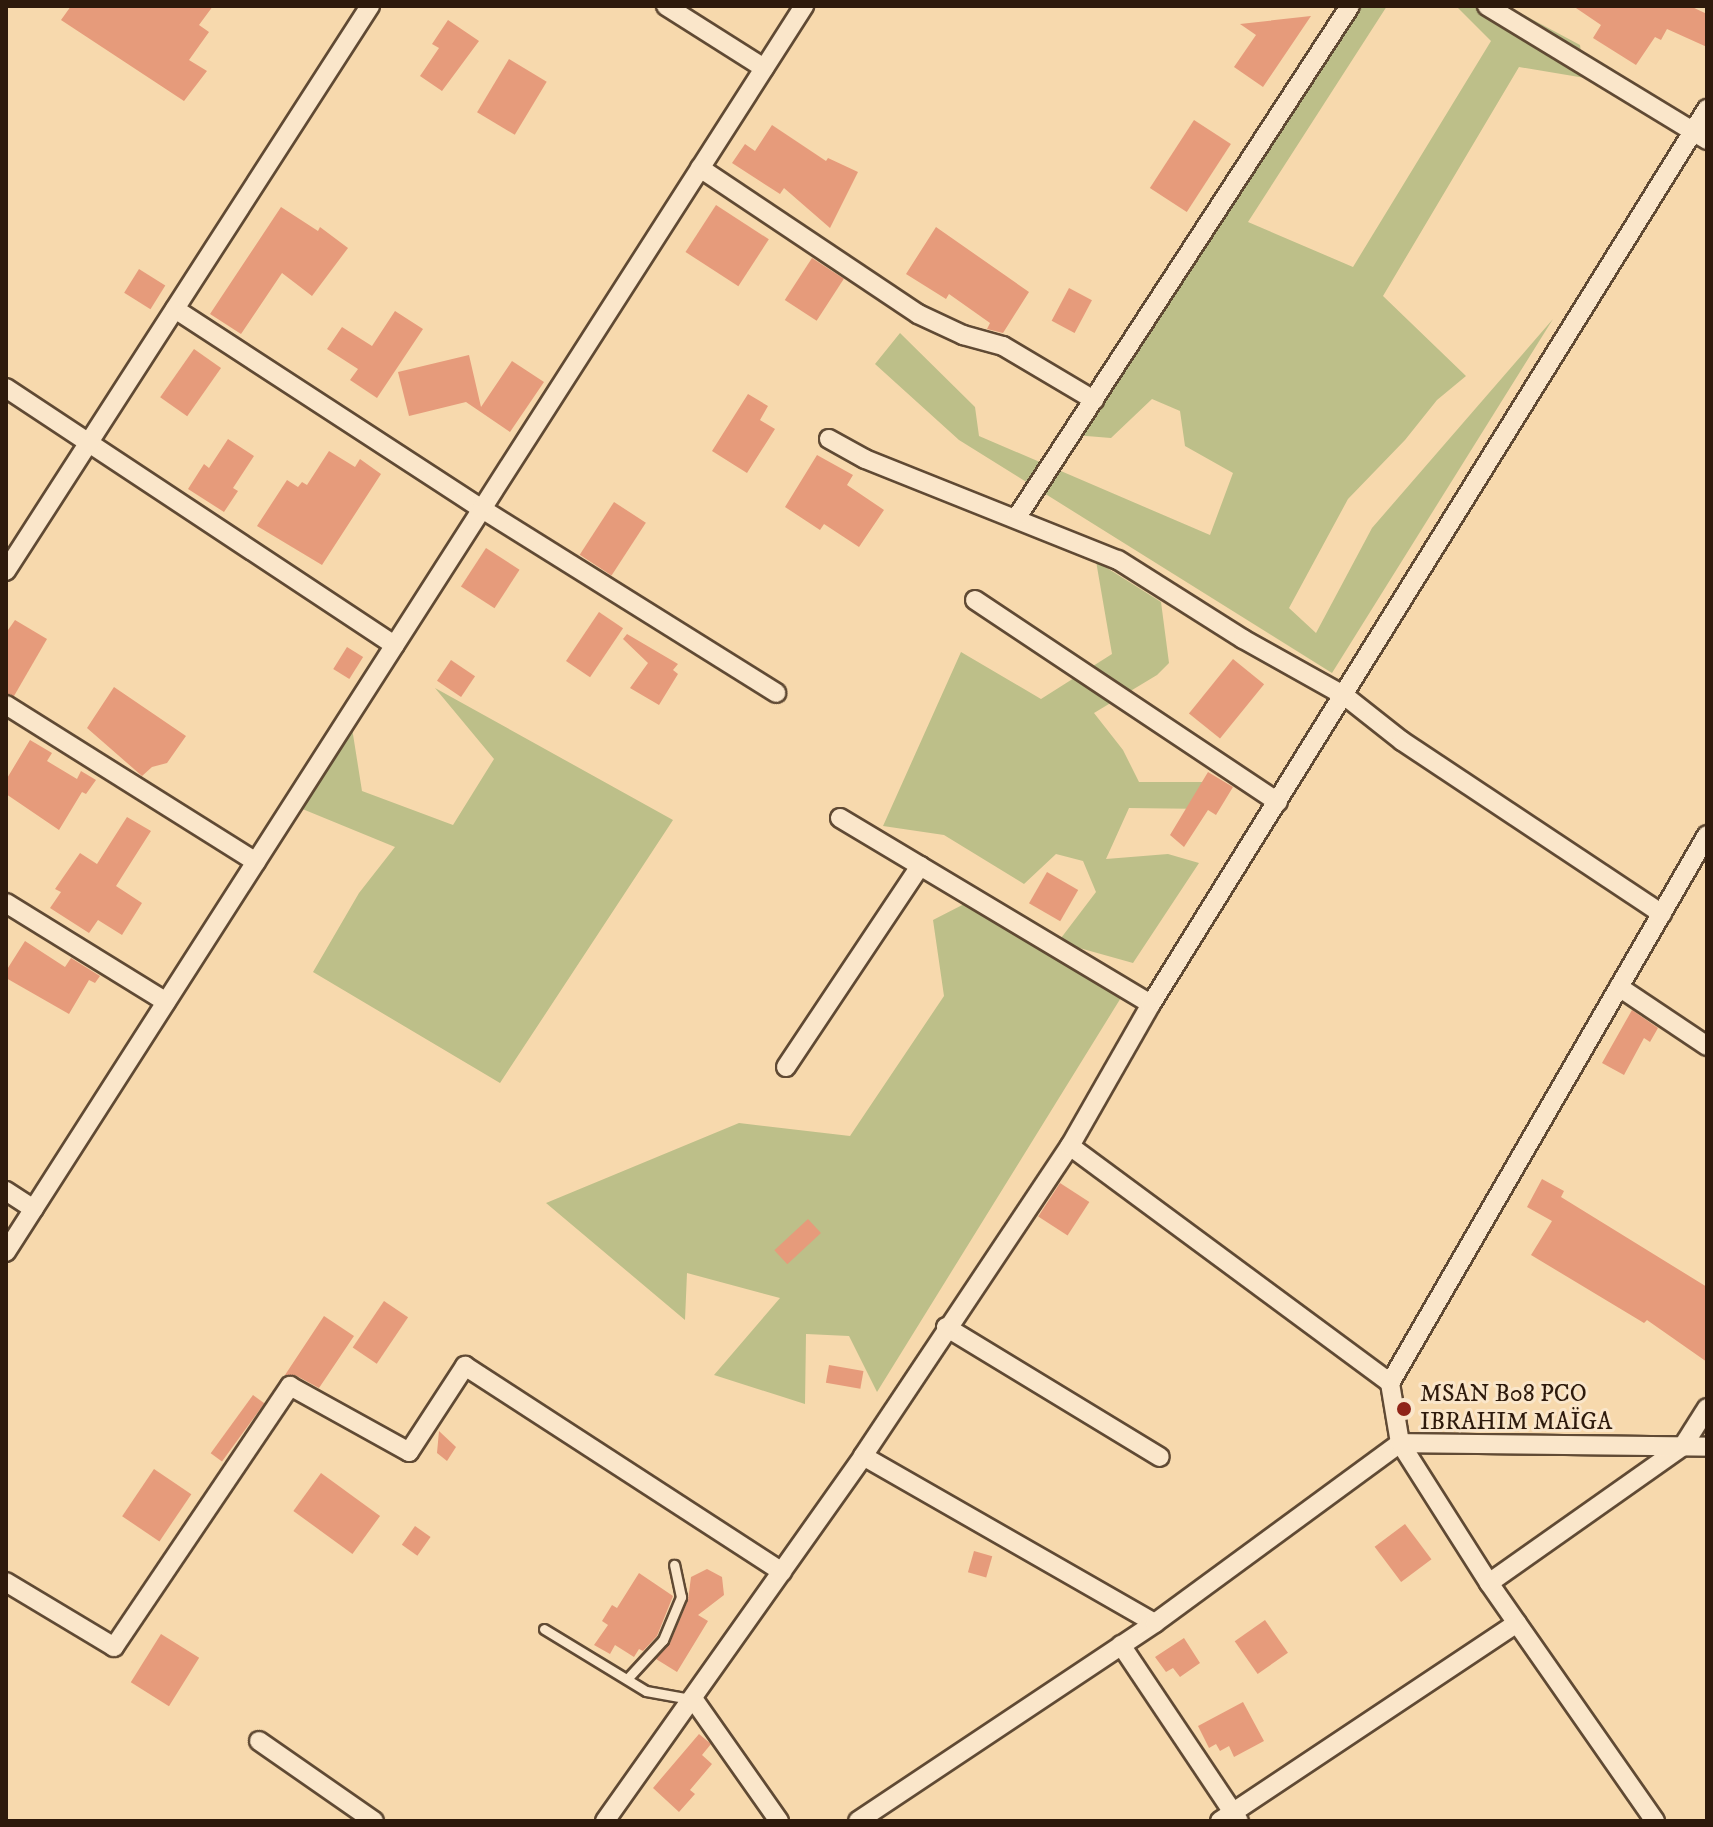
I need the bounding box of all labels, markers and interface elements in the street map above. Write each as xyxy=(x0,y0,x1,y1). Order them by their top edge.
place label: MSAN B08 PCO IBRAHIM MAÏGA xyxy=(1420,1381,1612,1437)
marker: MSAN B08 PCO IBRAHIM MAÏGA xyxy=(1395,1400,1413,1418)

